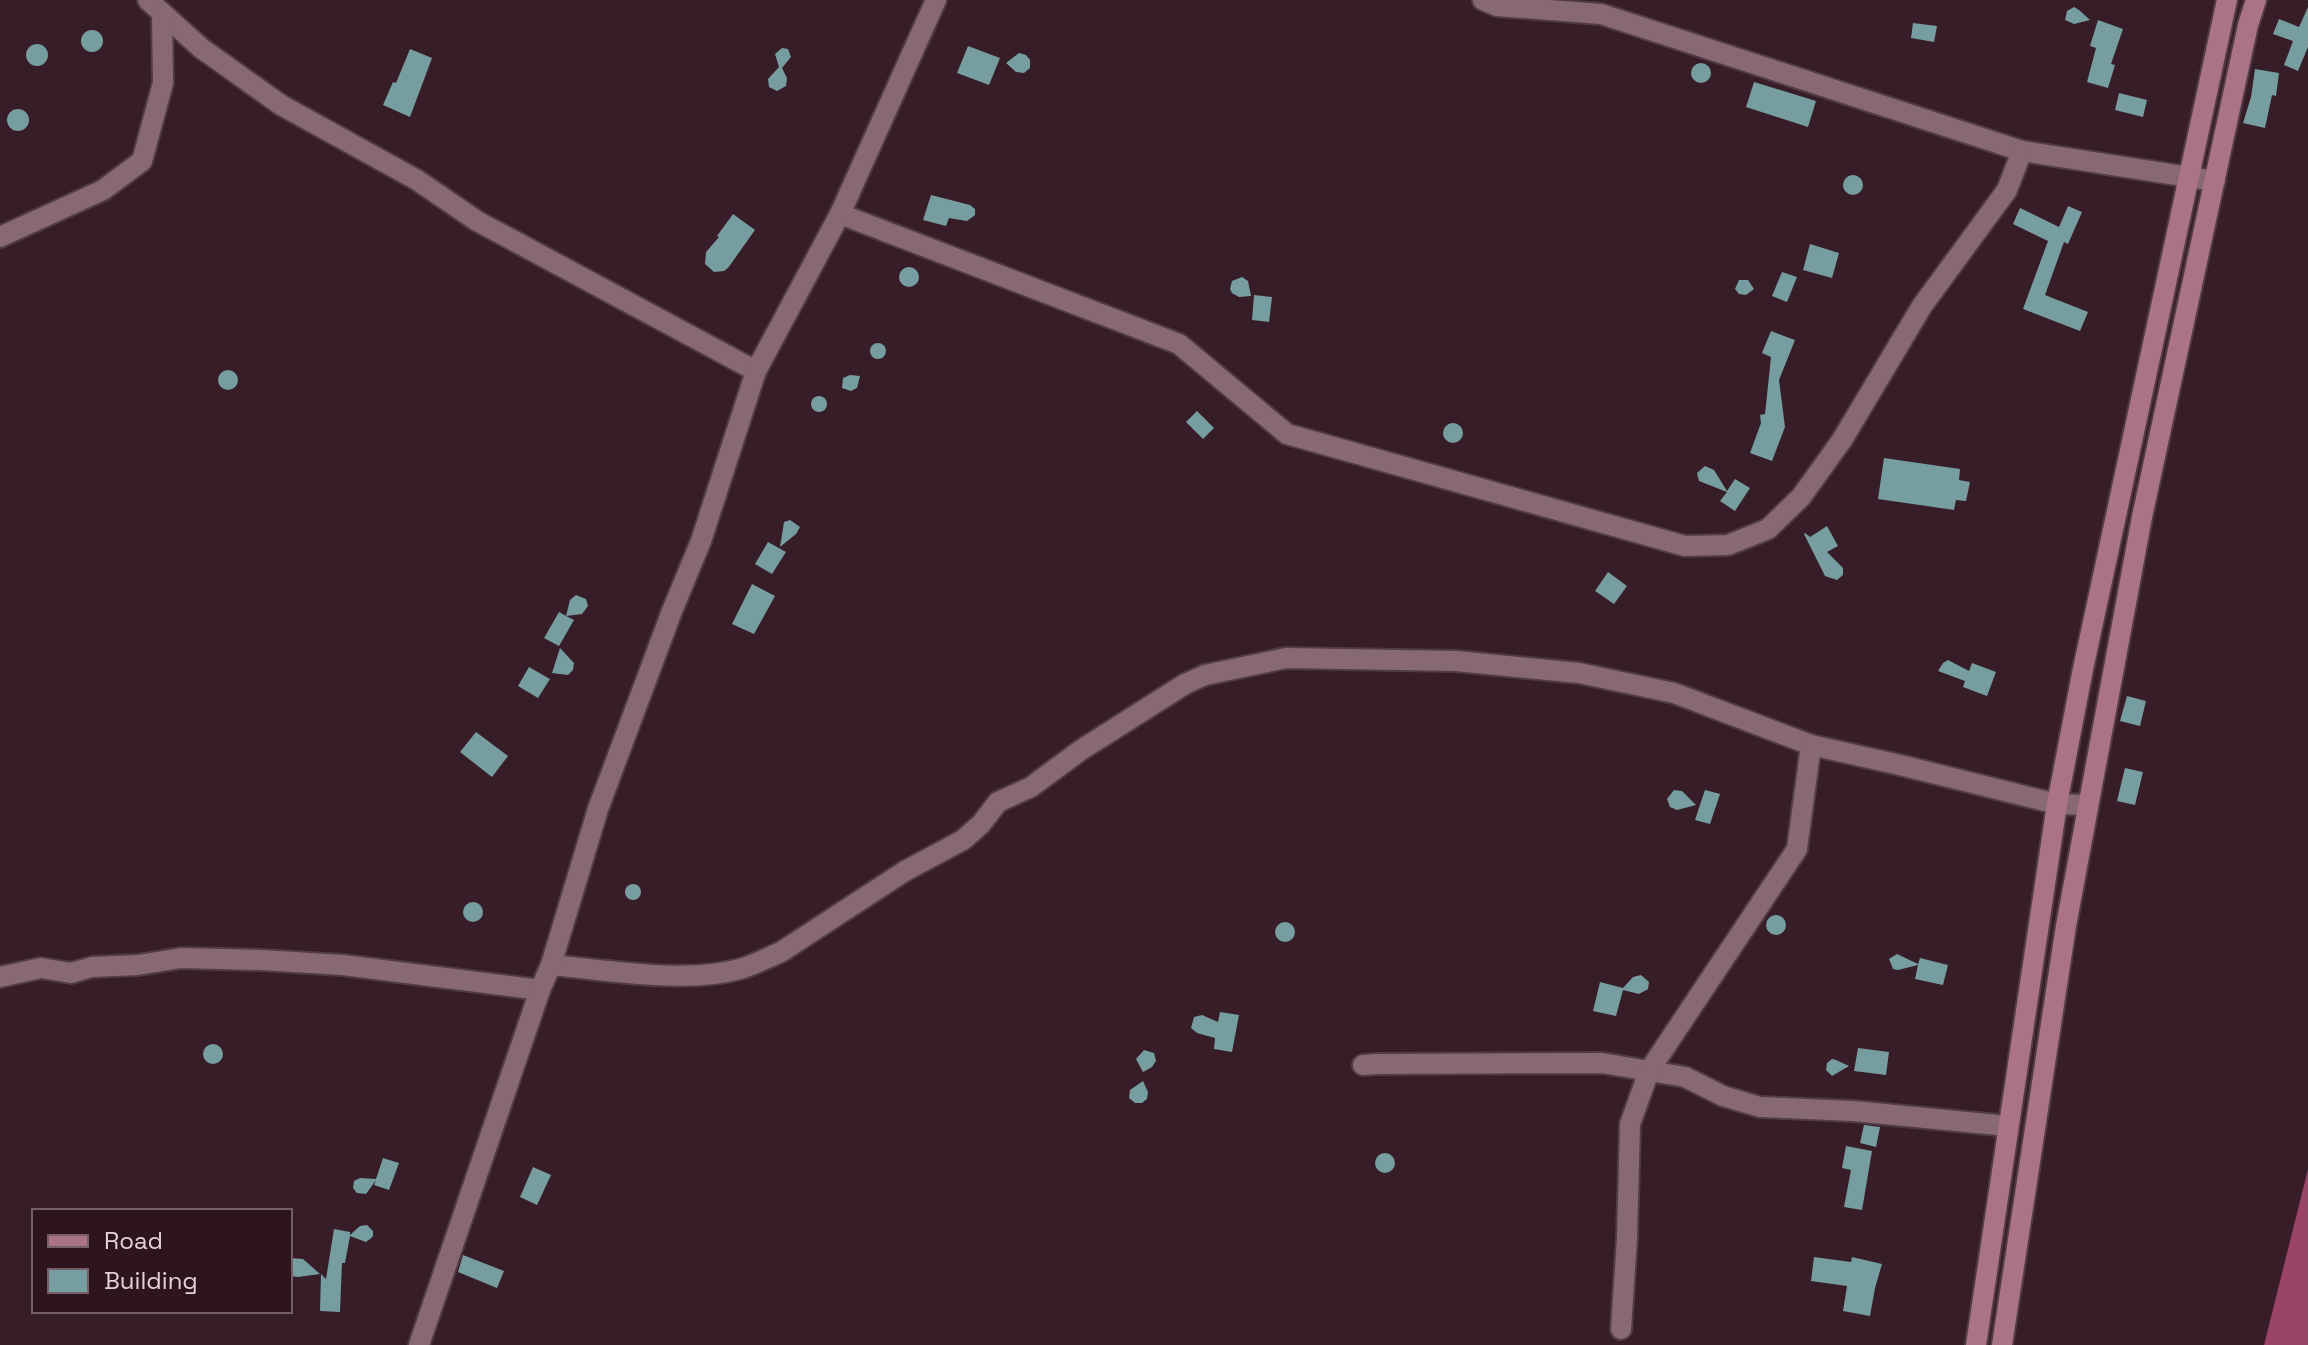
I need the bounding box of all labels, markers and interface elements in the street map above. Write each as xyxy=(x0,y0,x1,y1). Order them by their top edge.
legend xyxy=(32,1209,292,1313)
text: Road xyxy=(104,1225,163,1256)
text: Building xyxy=(104,1265,198,1296)

